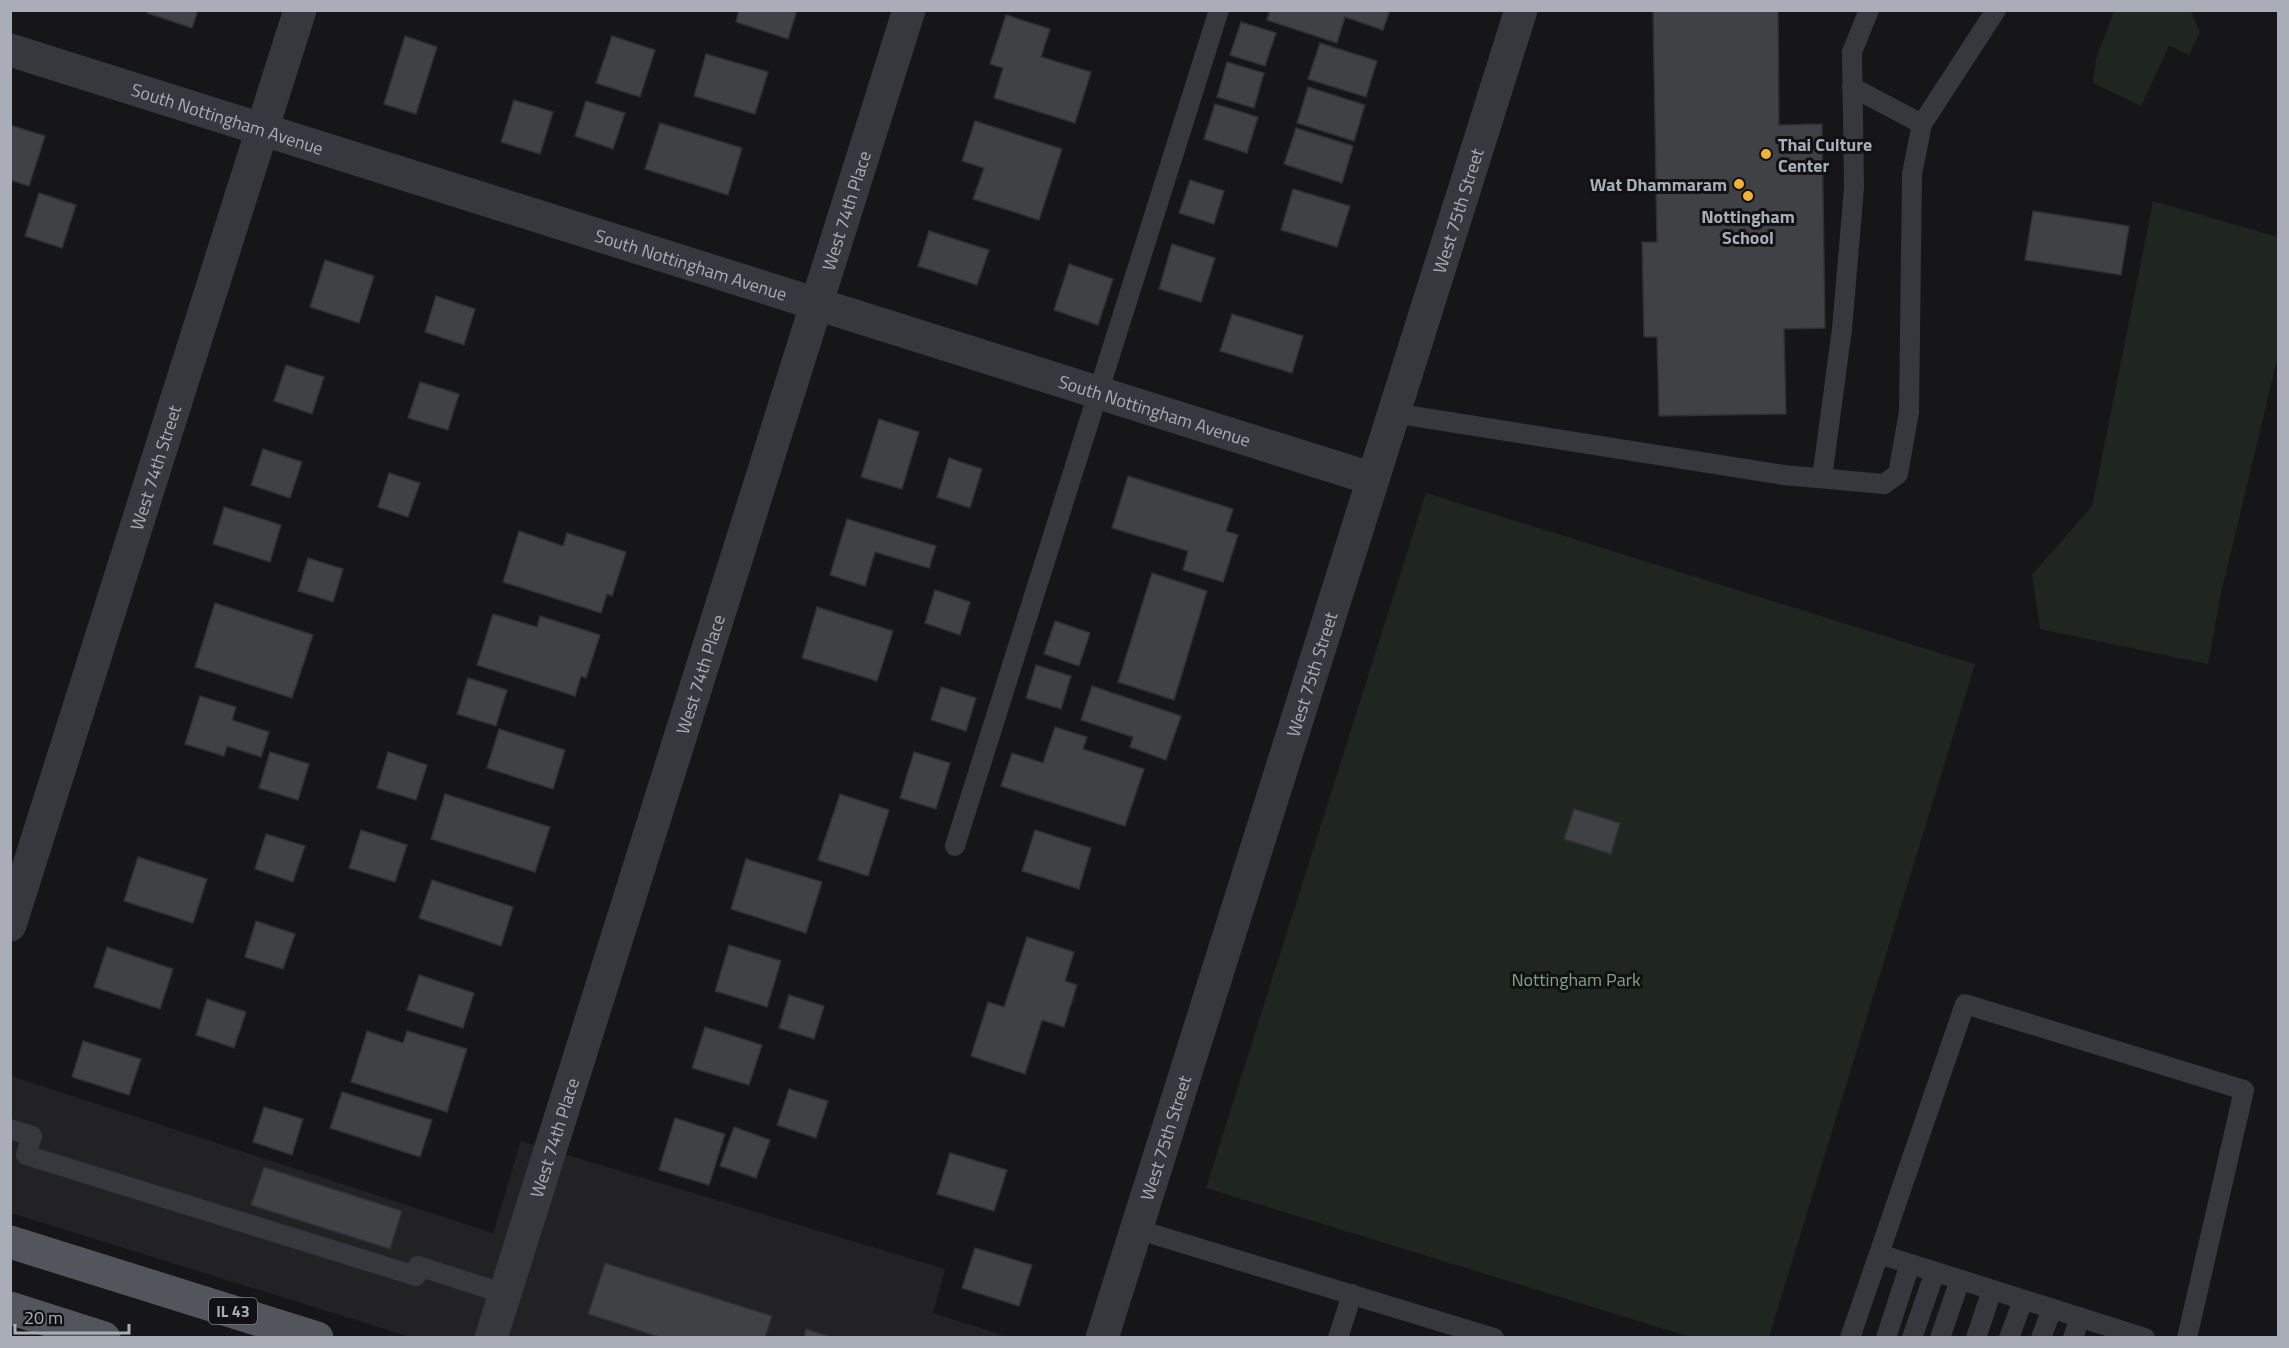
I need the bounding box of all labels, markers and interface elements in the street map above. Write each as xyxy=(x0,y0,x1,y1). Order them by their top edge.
street label: South Nottingham Avenue xyxy=(128,76,327,161)
place label: Thai Culture Center xyxy=(1778,131,1872,179)
street label: West 75th Street xyxy=(1425,144,1490,277)
street label: West 74th Place xyxy=(814,147,877,274)
marker: Thai Culture Center xyxy=(1759,147,1773,161)
place label: Wat Dhammaram xyxy=(1590,171,1727,198)
marker: Wat Dhammaram xyxy=(1732,177,1746,191)
marker: Nottingham School xyxy=(1741,189,1755,203)
place label: Nottingham School xyxy=(1701,203,1795,251)
street label: South Nottingham Avenue xyxy=(592,221,790,307)
street label: South Nottingham Avenue xyxy=(1055,367,1254,453)
street label: West 74th Street xyxy=(123,401,188,533)
street label: West 75th Street xyxy=(1279,608,1344,740)
street label: West 74th Place xyxy=(668,611,731,737)
park label: Nottingham Park xyxy=(1511,966,1641,993)
street label: West 75th Street xyxy=(1133,1071,1198,1204)
street label: West 74th Place xyxy=(523,1074,586,1201)
scale bar xyxy=(15,1297,129,1335)
road number: IL 43 xyxy=(209,1298,257,1324)
text: 20 m xyxy=(24,1304,63,1331)

